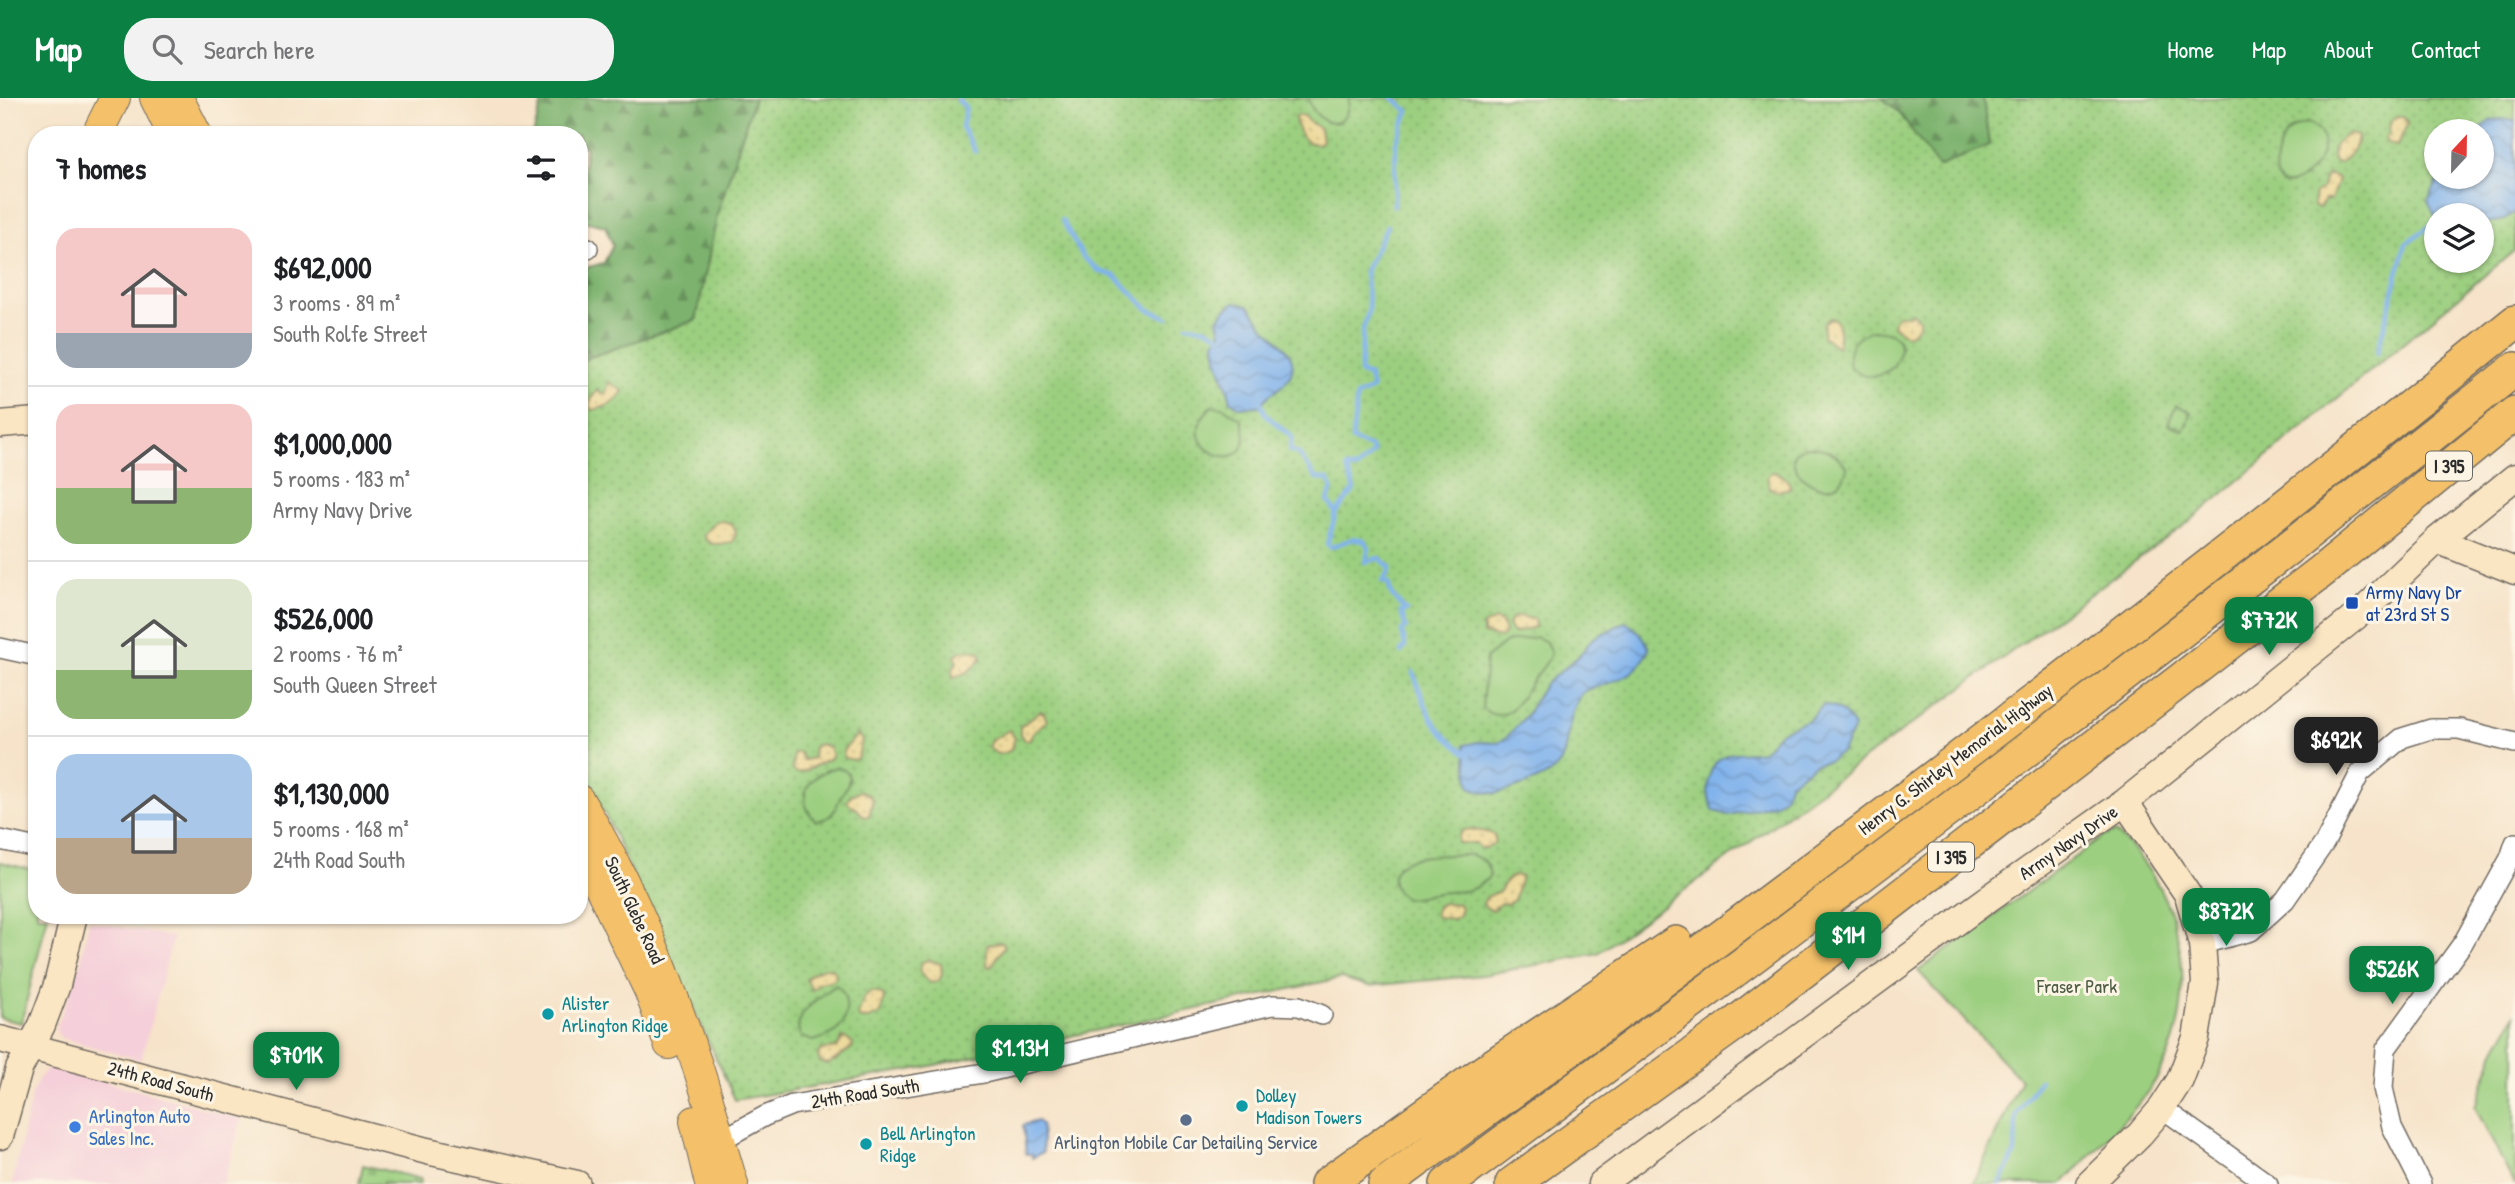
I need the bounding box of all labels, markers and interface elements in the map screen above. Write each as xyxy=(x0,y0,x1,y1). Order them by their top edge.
search box xyxy=(124,18,614,81)
text: Map xyxy=(35,27,82,71)
icon: search xyxy=(148,30,186,68)
text: Search here xyxy=(204,32,315,67)
text: Home xyxy=(2167,33,2214,65)
text: Map xyxy=(2252,33,2286,65)
text: About xyxy=(2324,33,2373,65)
text: Contact xyxy=(2411,33,2480,65)
north arrow xyxy=(2424,119,2494,189)
map controls xyxy=(2424,119,2494,273)
text: 7 homes xyxy=(56,148,146,188)
icon: filters xyxy=(522,149,560,187)
button: layers xyxy=(2424,203,2494,273)
text: $692,000 xyxy=(273,247,372,287)
icon: home xyxy=(112,256,196,340)
text: 3 rooms · 89 m² xyxy=(273,287,400,318)
text: South Rolfe Street xyxy=(273,318,427,349)
text: $1,000,000 xyxy=(273,423,392,463)
icon: home xyxy=(112,432,196,516)
road number: I 395 xyxy=(2426,452,2472,480)
text: 5 rooms · 183 m² xyxy=(273,463,410,494)
text: Army Navy Drive xyxy=(273,494,413,525)
place label: Army Navy Dr at 23rd St S xyxy=(2366,579,2463,627)
marker: Army Navy Dr at 23rd St S xyxy=(2344,595,2360,611)
text: $526,000 xyxy=(273,598,373,638)
pin: $772K xyxy=(2220,598,2318,657)
text: $772K xyxy=(2240,604,2298,635)
icon: home xyxy=(112,607,196,691)
text: 2 rooms · 76 m² xyxy=(273,638,403,669)
text: South Queen Street xyxy=(273,669,437,700)
street label: Henry G. Shirley Memorial Highway xyxy=(1852,677,2058,841)
pin: $692K xyxy=(2287,718,2385,777)
text: $692K xyxy=(2310,724,2362,755)
text: $1,130,000 xyxy=(273,773,389,813)
icon: home xyxy=(112,782,196,866)
street label: Army Navy Drive xyxy=(2013,798,2123,886)
text: 5 rooms · 168 m² xyxy=(273,813,409,844)
road number: I 395 xyxy=(1928,842,1974,872)
text: 24th Road South xyxy=(273,844,405,875)
street label: South Glebe Road xyxy=(599,852,671,968)
pin: $872K xyxy=(2177,888,2275,948)
text: $872K xyxy=(2198,895,2254,926)
pin: $1M xyxy=(1814,912,1882,972)
text: $1M xyxy=(1831,919,1865,950)
pin: $526K xyxy=(2343,946,2441,1006)
text: $526K xyxy=(2365,953,2419,984)
park label: Fraser Park xyxy=(2036,973,2117,999)
place label: Alister Arlington Ridge xyxy=(562,990,669,1038)
marker: Alister Arlington Ridge xyxy=(540,1006,556,1022)
pin: $1.13M xyxy=(963,1026,1077,1085)
pin: $701K xyxy=(247,1032,345,1092)
text: $1.13M xyxy=(991,1032,1049,1063)
text: $701K xyxy=(269,1039,323,1070)
street label: 24th Road South xyxy=(105,1054,217,1108)
street label: 24th Road South xyxy=(809,1072,921,1114)
place label: Dolley Madison Towers xyxy=(1256,1082,1362,1130)
marker: Dolley Madison Towers xyxy=(1234,1098,1250,1114)
place label: Arlington Auto Sales Inc. xyxy=(89,1103,190,1151)
marker: Arlington Mobile Car Detailing Service xyxy=(1178,1112,1194,1128)
marker: Arlington Auto Sales Inc. xyxy=(67,1119,83,1135)
place label: Bell Arlington Ridge xyxy=(880,1120,975,1168)
place label: Arlington Mobile Car Detailing Service xyxy=(1054,1129,1318,1155)
marker: Bell Arlington Ridge xyxy=(858,1136,874,1152)

